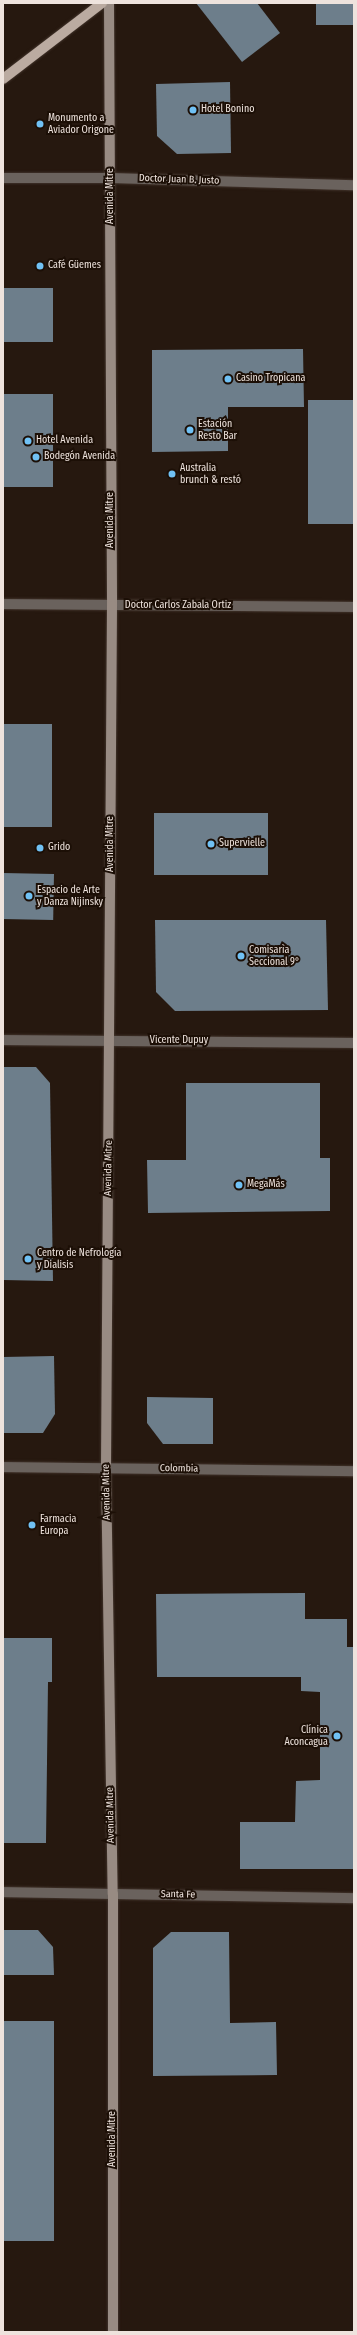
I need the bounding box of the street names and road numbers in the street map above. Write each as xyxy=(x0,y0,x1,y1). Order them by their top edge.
street label: Avenida Mitre xyxy=(105,168,117,224)
street label: Doctor Juan B. Justo xyxy=(139,173,219,187)
street label: Avenida Mitre xyxy=(105,492,117,548)
street label: Doctor Carlos Zabala Ortiz xyxy=(125,600,231,612)
street label: Avenida Mitre xyxy=(105,816,117,872)
street label: Vicente Dupuy xyxy=(150,1035,208,1047)
street label: Avenida Mitre xyxy=(103,1140,115,1196)
street label: Colombia xyxy=(160,1463,198,1475)
street label: Avenida Mitre xyxy=(101,1464,113,1520)
street label: Avenida Mitre xyxy=(105,1787,117,1843)
street label: Santa Fe xyxy=(161,1889,195,1901)
street label: Avenida Mitre xyxy=(107,2111,119,2167)

